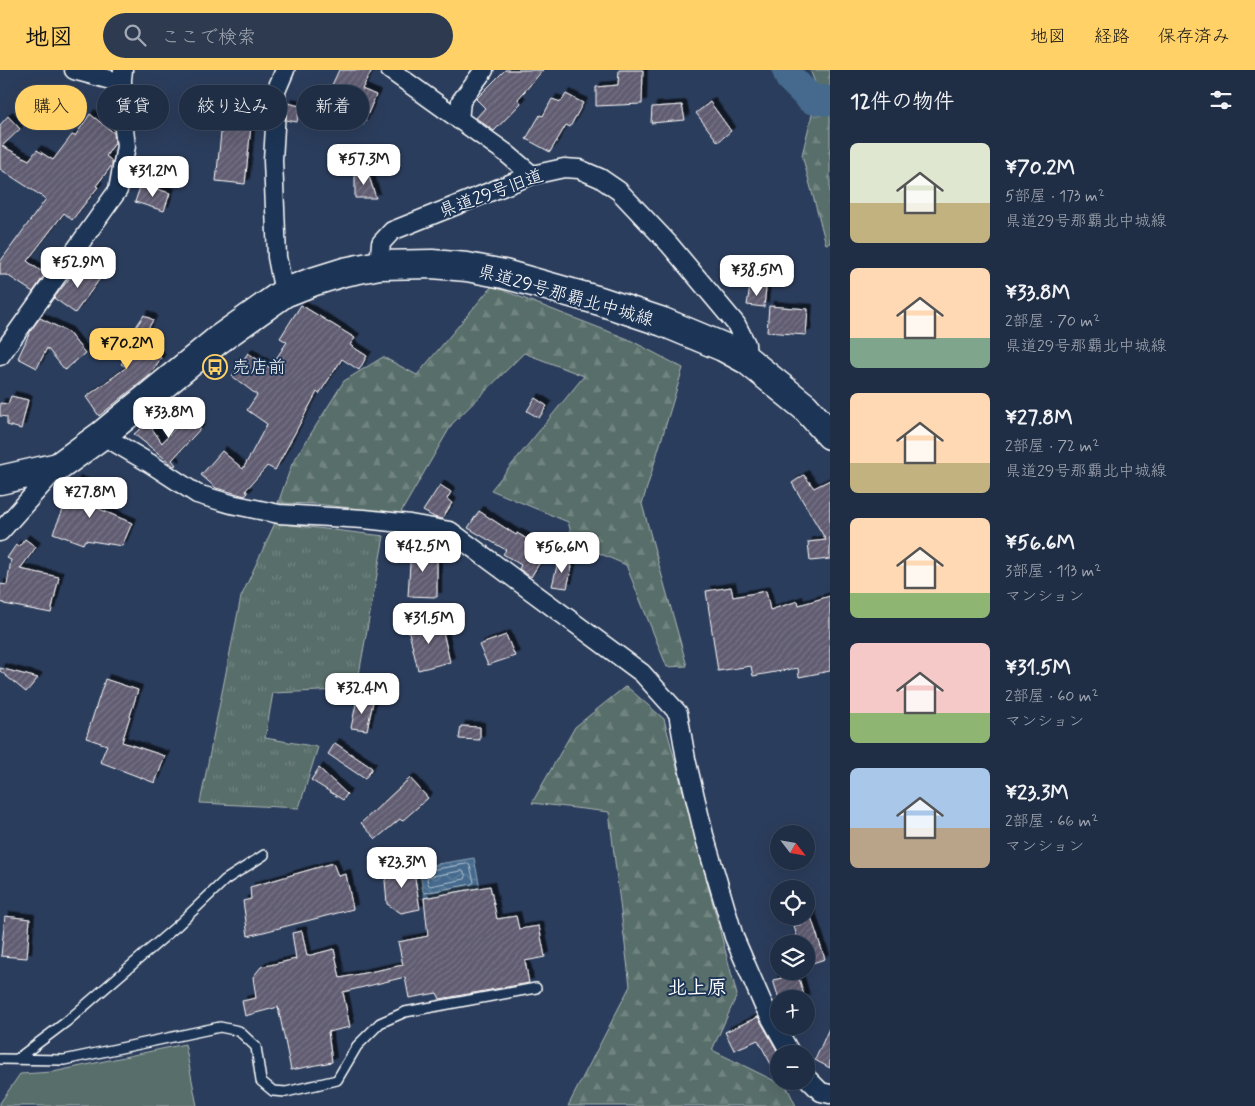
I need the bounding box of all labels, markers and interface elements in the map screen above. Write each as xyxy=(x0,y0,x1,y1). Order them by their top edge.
search box xyxy=(103,13,453,58)
icon: search xyxy=(121,21,149,49)
text: 地図 xyxy=(25,23,73,54)
text: ここで検索 xyxy=(161,25,256,50)
text: 地図 xyxy=(1030,25,1066,49)
text: 経路 xyxy=(1094,25,1130,49)
text: 保存済み xyxy=(1158,25,1230,49)
chip: 購入 xyxy=(15,85,87,130)
chip: 賃貸 xyxy=(97,85,169,130)
chip: 絞り込み xyxy=(179,85,287,130)
chip: 新着 xyxy=(297,85,369,130)
icon: filters xyxy=(1207,86,1235,114)
text: 12件の物件 xyxy=(850,88,954,116)
pin: ¥57.3M xyxy=(323,144,405,186)
text: ¥57.3M xyxy=(338,149,390,170)
text: ¥70.2M xyxy=(1005,154,1075,182)
pin: ¥31.2M xyxy=(112,156,194,198)
text: ¥31.2M xyxy=(129,161,177,182)
icon: home xyxy=(890,163,950,223)
street label: 県道29号旧道 xyxy=(436,164,547,224)
text: 5部屋 · 173 m² xyxy=(1005,186,1105,207)
text: 県道29号那覇北中城線 xyxy=(1005,211,1166,232)
pin: ¥52.9M xyxy=(37,246,119,289)
text: ¥52.9M xyxy=(52,252,104,273)
pin: ¥38.5M xyxy=(716,254,798,297)
street label: 県道29号那覇北中城線 xyxy=(475,259,656,333)
text: ¥38.5M xyxy=(731,260,783,281)
text: ¥33.8M xyxy=(1005,279,1070,307)
icon: home xyxy=(890,288,950,348)
text: 2部屋 · 70 m² xyxy=(1005,311,1100,332)
pin: ¥70.2M xyxy=(86,328,168,370)
text: ¥70.2M xyxy=(100,333,154,354)
text: 県道29号那覇北中城線 xyxy=(1005,336,1166,357)
bus stop icon: 売店前 xyxy=(202,354,228,380)
place label: 売店前 xyxy=(232,356,286,380)
pin: ¥33.8M xyxy=(128,396,210,439)
text: ¥33.8M xyxy=(144,402,194,423)
text: ¥27.8M xyxy=(1005,404,1073,432)
icon: home xyxy=(890,413,950,473)
text: 2部屋 · 72 m² xyxy=(1005,436,1099,457)
text: 県道29号那覇北中城線 xyxy=(1005,461,1166,482)
pin: ¥27.8M xyxy=(49,476,131,519)
text: ¥27.8M xyxy=(64,482,116,503)
text: ¥56.6M xyxy=(1005,529,1075,557)
pin: ¥42.5M xyxy=(382,530,464,573)
pin: ¥56.6M xyxy=(521,532,603,574)
text: ¥42.5M xyxy=(396,536,450,557)
text: ¥56.6M xyxy=(535,537,589,558)
icon: home xyxy=(890,538,950,598)
text: 3部屋 · 113 m² xyxy=(1005,561,1101,582)
text: マンション xyxy=(1005,586,1084,607)
pin: ¥31.5M xyxy=(388,602,470,645)
text: ¥31.5M xyxy=(404,608,454,629)
text: ¥31.5M xyxy=(1005,654,1071,682)
icon: home xyxy=(890,663,950,723)
pin: ¥32.4M xyxy=(321,672,403,715)
text: ¥32.4M xyxy=(336,678,388,699)
text: 2部屋 · 60 m² xyxy=(1005,686,1099,707)
text: マンション xyxy=(1005,711,1084,732)
text: ¥23.3M xyxy=(1005,779,1069,807)
icon: home xyxy=(890,788,950,848)
text: 2部屋 · 66 m² xyxy=(1005,811,1098,832)
north arrow xyxy=(770,825,815,870)
map controls xyxy=(770,825,815,1090)
text: マンション xyxy=(1005,836,1084,857)
pin: ¥23.3M xyxy=(361,846,443,889)
text: ¥23.3M xyxy=(378,852,426,873)
button: locate xyxy=(770,880,815,925)
button: layers xyxy=(770,935,815,980)
district label: 北上原 xyxy=(667,975,727,1002)
button: + xyxy=(770,990,815,1035)
button: − xyxy=(770,1045,815,1090)

